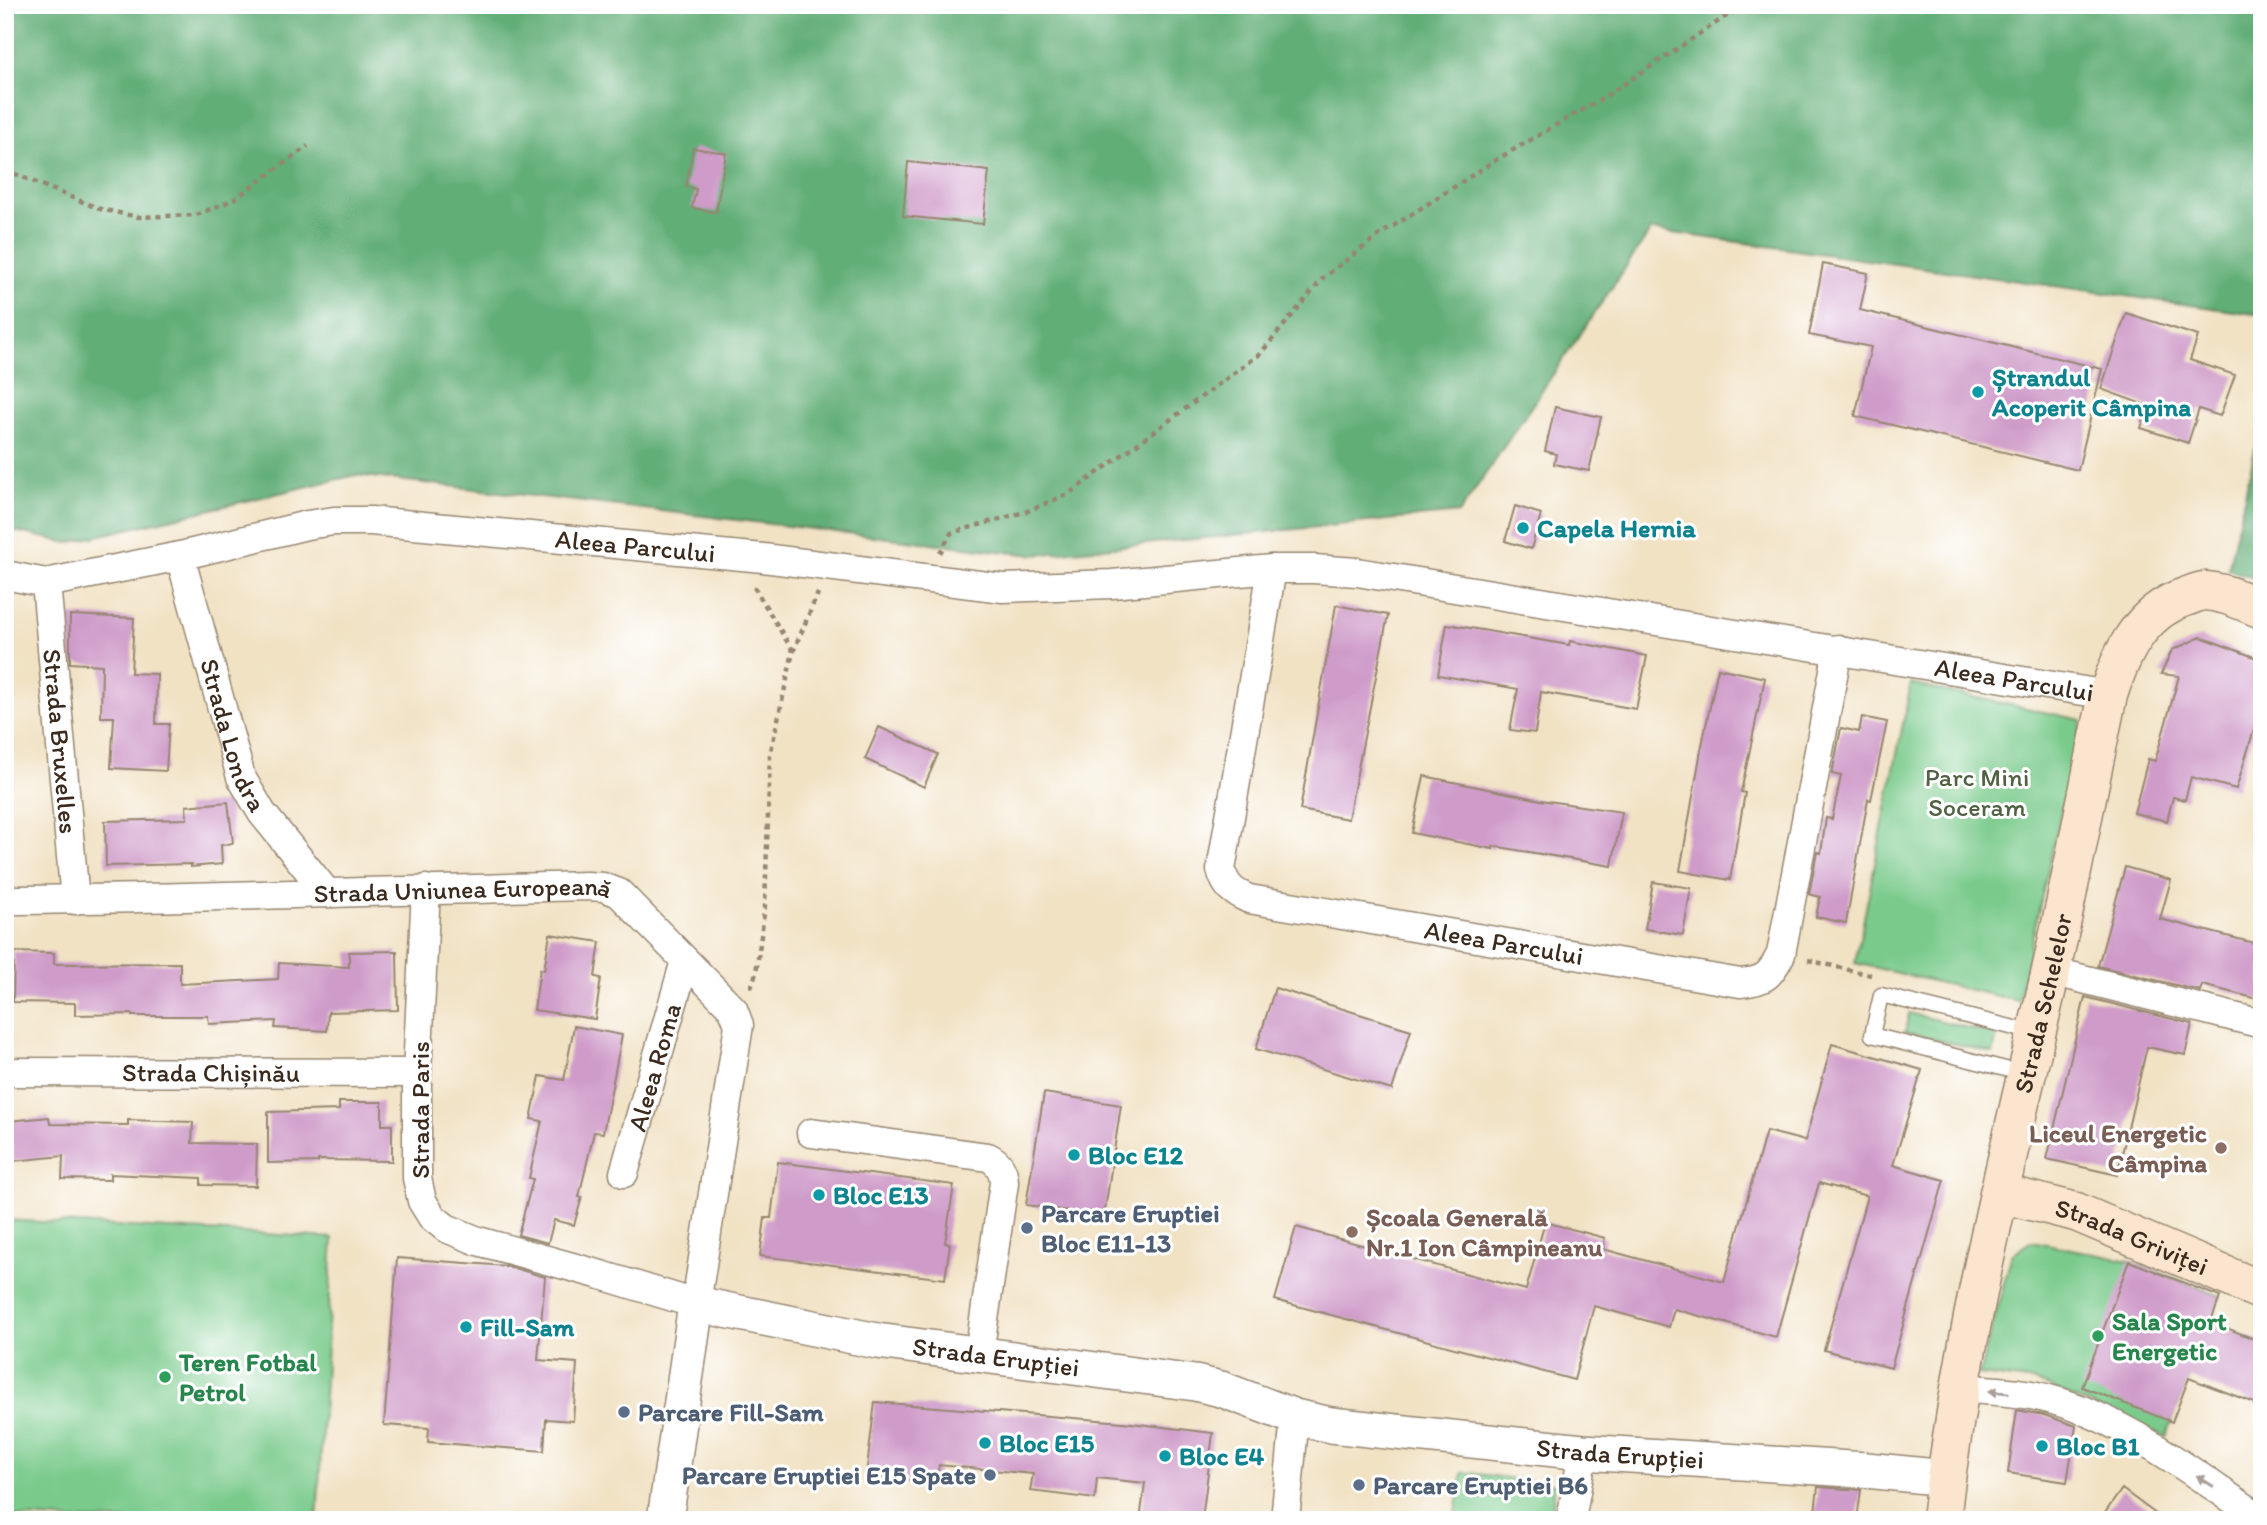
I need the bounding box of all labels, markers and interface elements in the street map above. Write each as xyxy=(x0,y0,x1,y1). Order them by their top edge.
place label: Ștrandul Acoperit Câmpina xyxy=(1991,361,2191,423)
marker: Ștrandul Acoperit Câmpina xyxy=(1970,384,1986,400)
place label: Capela Hernia xyxy=(1537,512,1696,544)
marker: Capela Hernia xyxy=(1515,520,1531,536)
street label: Aleea Parcului xyxy=(554,522,717,569)
street label: Strada Bruxelles xyxy=(36,648,85,835)
street label: Aleea Parcului xyxy=(1932,651,2096,708)
street label: Strada Londra xyxy=(193,655,274,818)
park label: Parc Mini Soceram xyxy=(1925,761,2029,823)
street label: Strada Uniunea Europeană xyxy=(313,870,618,910)
street label: Strada Schelelor xyxy=(2007,910,2079,1096)
street label: Aleea Parcului xyxy=(1422,913,1586,972)
street label: Aleea Roma xyxy=(621,999,688,1135)
street label: Strada Paris xyxy=(404,1041,436,1179)
street label: Strada Chișinău xyxy=(122,1056,300,1089)
place label: Liceul Energetic Câmpina xyxy=(2029,1117,2207,1179)
place label: Bloc E12 xyxy=(1088,1139,1184,1171)
marker: Liceul Energetic Câmpina xyxy=(2213,1140,2229,1156)
marker: Bloc E12 xyxy=(1066,1147,1082,1163)
place label: Bloc E13 xyxy=(833,1179,929,1211)
marker: Bloc E13 xyxy=(811,1187,827,1203)
street label: Strada Griviței xyxy=(2052,1191,2213,1282)
place label: Parcare Eruptiei Bloc E11-13 xyxy=(1041,1197,1220,1259)
place label: Școala Generală Nr.1 Ion Câmpineanu xyxy=(1366,1201,1603,1263)
marker: Parcare Eruptiei Bloc E11-13 xyxy=(1019,1220,1035,1236)
marker: Școala Generală Nr.1 Ion Câmpineanu xyxy=(1344,1224,1360,1240)
place label: Sala Sport Energetic xyxy=(2112,1305,2227,1367)
place label: Fill-Sam xyxy=(480,1311,575,1343)
marker: Fill-Sam xyxy=(458,1319,474,1335)
marker: Sala Sport Energetic xyxy=(2090,1328,2106,1344)
street label: Strada Erupției xyxy=(911,1330,1081,1384)
place label: Teren Fotbal Petrol xyxy=(178,1346,317,1408)
marker: Teren Fotbal Petrol xyxy=(157,1369,173,1385)
one-way arrow xyxy=(1988,1386,2010,1397)
place label: Parcare Fill-Sam xyxy=(638,1396,824,1428)
marker: Parcare Fill-Sam xyxy=(616,1404,632,1420)
place label: Bloc E15 xyxy=(999,1427,1095,1459)
place label: Bloc B1 xyxy=(2056,1430,2140,1462)
street label: Strada Erupției xyxy=(1535,1431,1705,1476)
marker: Bloc E15 xyxy=(977,1435,993,1451)
marker: Bloc B1 xyxy=(2034,1438,2050,1454)
place label: Bloc E4 xyxy=(1179,1440,1264,1472)
marker: Bloc E4 xyxy=(1157,1448,1173,1464)
place label: Parcare Eruptiei E15 Spate xyxy=(682,1459,976,1491)
marker: Parcare Eruptiei E15 Spate xyxy=(982,1467,998,1483)
place label: Parcare Eruptiei B6 xyxy=(1373,1469,1588,1501)
one-way arrow xyxy=(2195,1475,2214,1488)
marker: Parcare Eruptiei B6 xyxy=(1351,1477,1367,1493)

